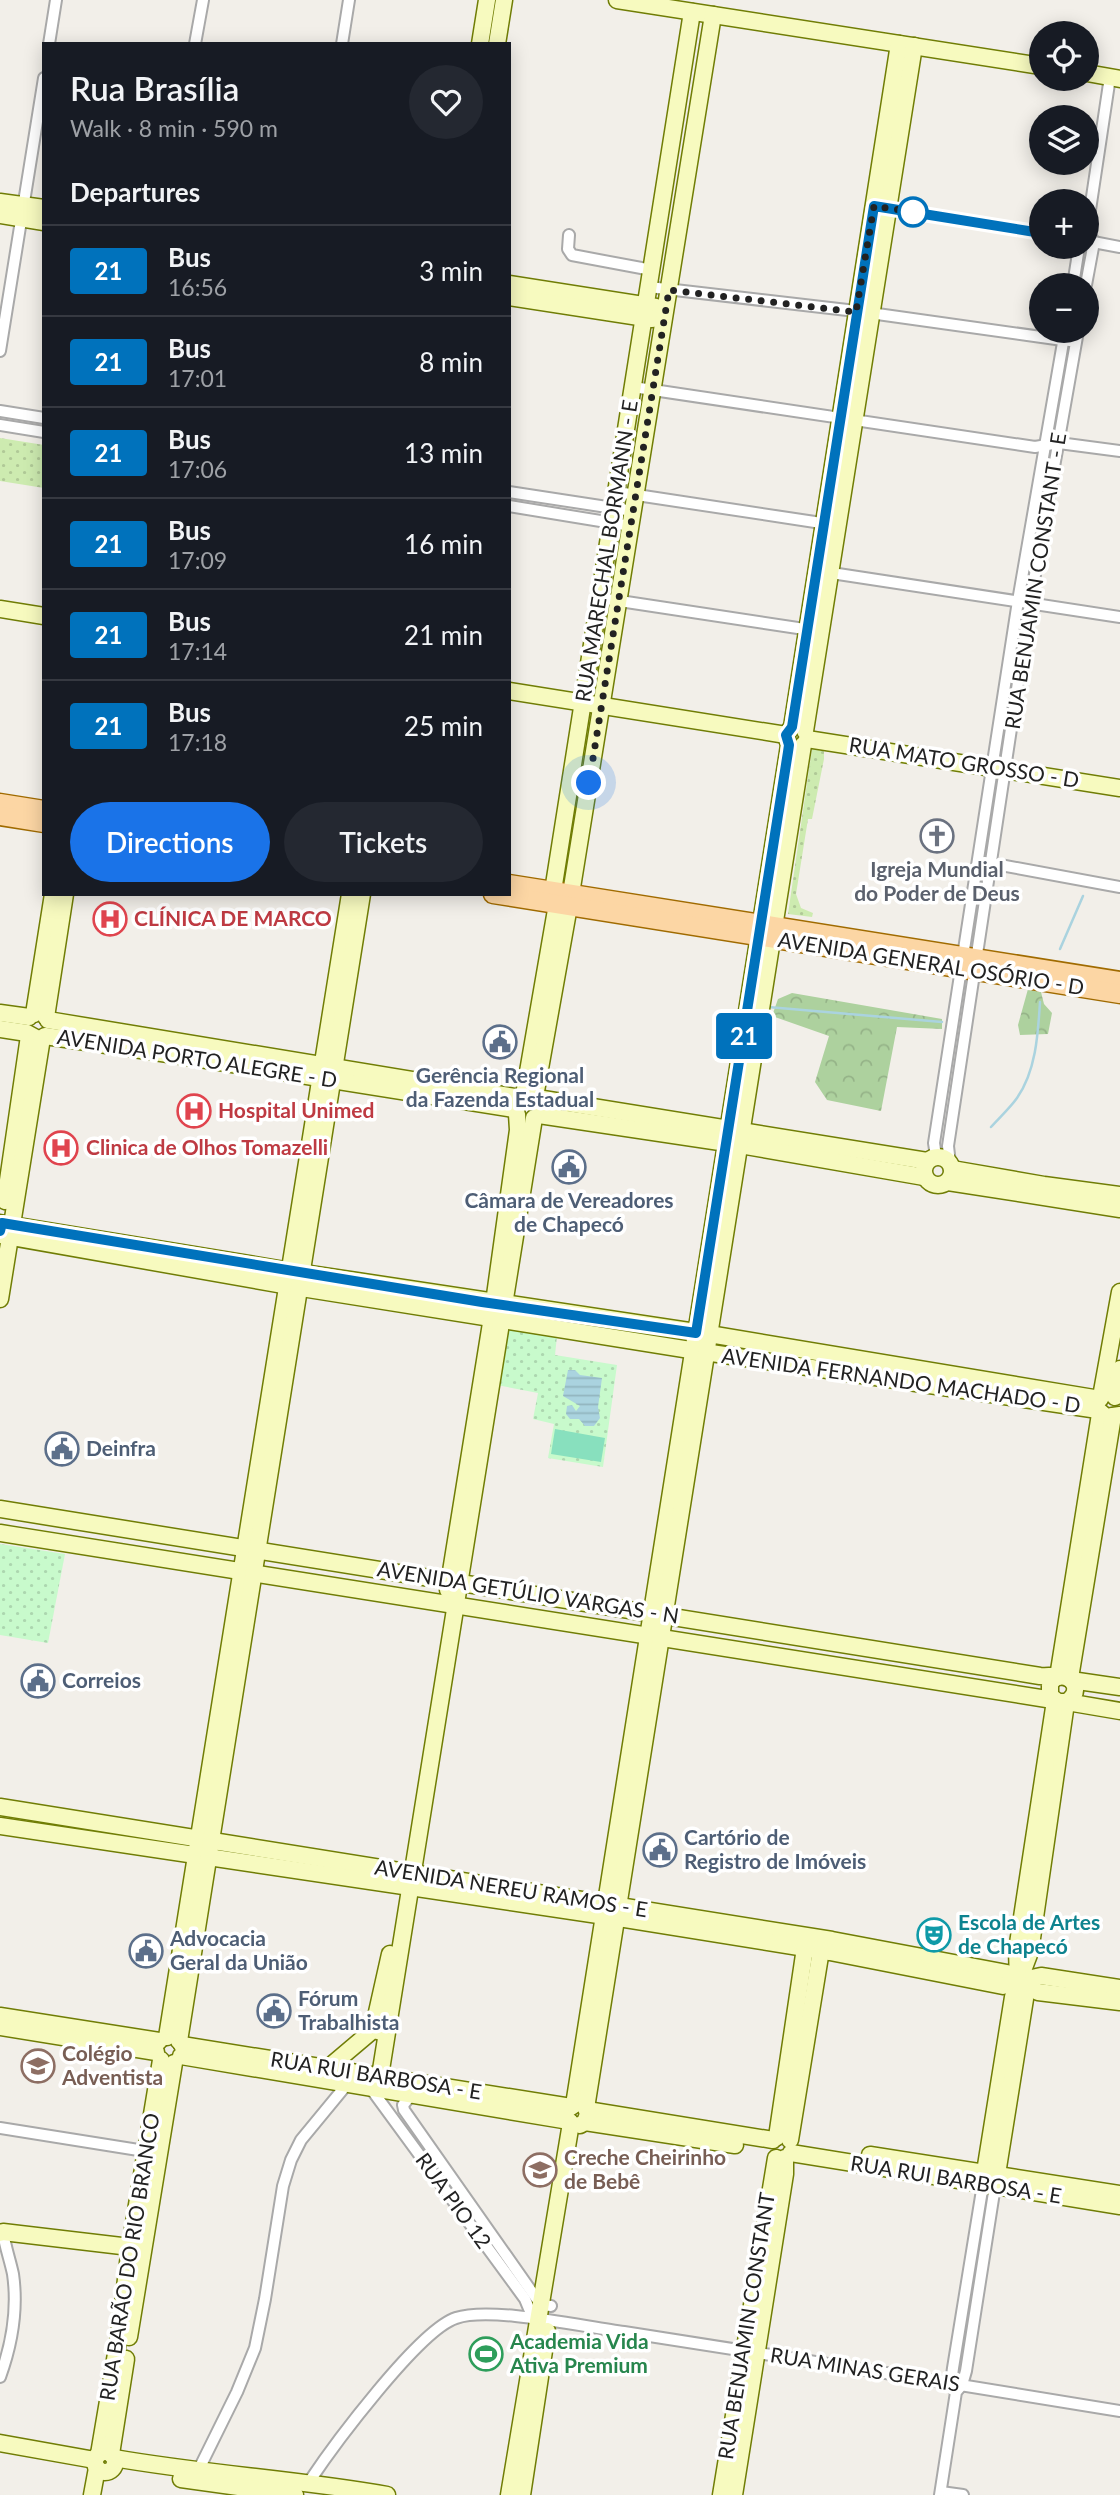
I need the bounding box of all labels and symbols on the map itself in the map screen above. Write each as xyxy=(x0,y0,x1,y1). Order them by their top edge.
unlabelled marker xyxy=(898,197,928,227)
street label: RUA MARECHAL BORMANN - E xyxy=(569,398,642,704)
street label: RUA BENJAMIN CONSTANT - E xyxy=(999,431,1070,731)
street label: RUA MATO GROSSO - D xyxy=(847,731,1081,792)
your location xyxy=(571,765,606,800)
church icon: Igreja Mundial do Poder de Deus xyxy=(918,817,956,855)
place label: Igreja Mundial do Poder de Deus xyxy=(854,856,1020,905)
hospital icon: CLÍNICA DE MARCO xyxy=(91,900,129,938)
place label: CLÍNICA DE MARCO xyxy=(134,905,332,930)
street label: AVENIDA GENERAL OSÓRIO - D xyxy=(776,926,1086,999)
line badge: 21 xyxy=(712,1013,776,1059)
street label: AVENIDA PORTO ALEGRE - D xyxy=(55,1023,339,1092)
public building icon: Gerência Regional da Fazenda Estadual xyxy=(481,1023,519,1061)
place label: Gerência Regional da Fazenda Estadual xyxy=(406,1062,594,1111)
hospital icon: Hospital Unimed xyxy=(175,1092,213,1130)
place label: Hospital Unimed xyxy=(218,1097,374,1122)
hospital icon: Clinica de Olhos Tomazelli xyxy=(42,1129,80,1167)
place label: Clinica de Olhos Tomazelli xyxy=(86,1134,328,1159)
public building icon: Câmara de Vereadores de Chapecó xyxy=(550,1148,588,1186)
place label: Câmara de Vereadores de Chapecó xyxy=(464,1187,674,1236)
street label: AVENIDA FERNANDO MACHADO - D xyxy=(720,1342,1082,1417)
public building icon: Deinfra xyxy=(43,1430,81,1468)
place label: Deinfra xyxy=(86,1435,156,1460)
street label: AVENIDA GETÚLIO VARGAS - N xyxy=(376,1555,681,1628)
public building icon: Correios xyxy=(19,1662,57,1700)
place label: Correios xyxy=(62,1667,141,1692)
place label: Cartório de Registro de Imóveis xyxy=(684,1824,866,1873)
public building icon: Cartório de Registro de Imóveis xyxy=(641,1831,679,1869)
street label: AVENIDA NEREU RAMOS - E xyxy=(373,1854,649,1921)
place label: Escola de Artes de Chapecó xyxy=(958,1909,1100,1958)
theatre icon: Escola de Artes de Chapecó xyxy=(915,1916,953,1954)
place label: Advocacia Geral da União xyxy=(169,1925,308,1974)
public building icon: Advocacia Geral da União xyxy=(127,1932,165,1970)
place label: Fórum Trabalhista xyxy=(298,1985,400,2034)
public building icon: Fórum Trabalhista xyxy=(255,1992,293,2030)
place label: Colégio Adventista xyxy=(61,2040,163,2089)
street label: RUA RUI BARBOSA - E xyxy=(269,2045,484,2104)
school or university icon: Colégio Adventista xyxy=(19,2047,57,2085)
street label: RUA BARÃO DO RIO BRANCO xyxy=(93,2111,164,2402)
place label: Creche Cheirinho de Bebê xyxy=(564,2144,726,2193)
street label: RUA PIO 12 xyxy=(411,2147,497,2253)
street label: RUA RUI BARBOSA - E xyxy=(849,2149,1064,2208)
school or university icon: Creche Cheirinho de Bebê xyxy=(521,2151,559,2189)
street label: RUA BENJAMIN CONSTANT xyxy=(712,2190,779,2461)
place label: Academia Vida Ativa Premium xyxy=(509,2328,649,2377)
sports icon: Academia Vida Ativa Premium xyxy=(467,2335,505,2373)
street label: RUA MINAS GERAIS xyxy=(769,2341,962,2396)

